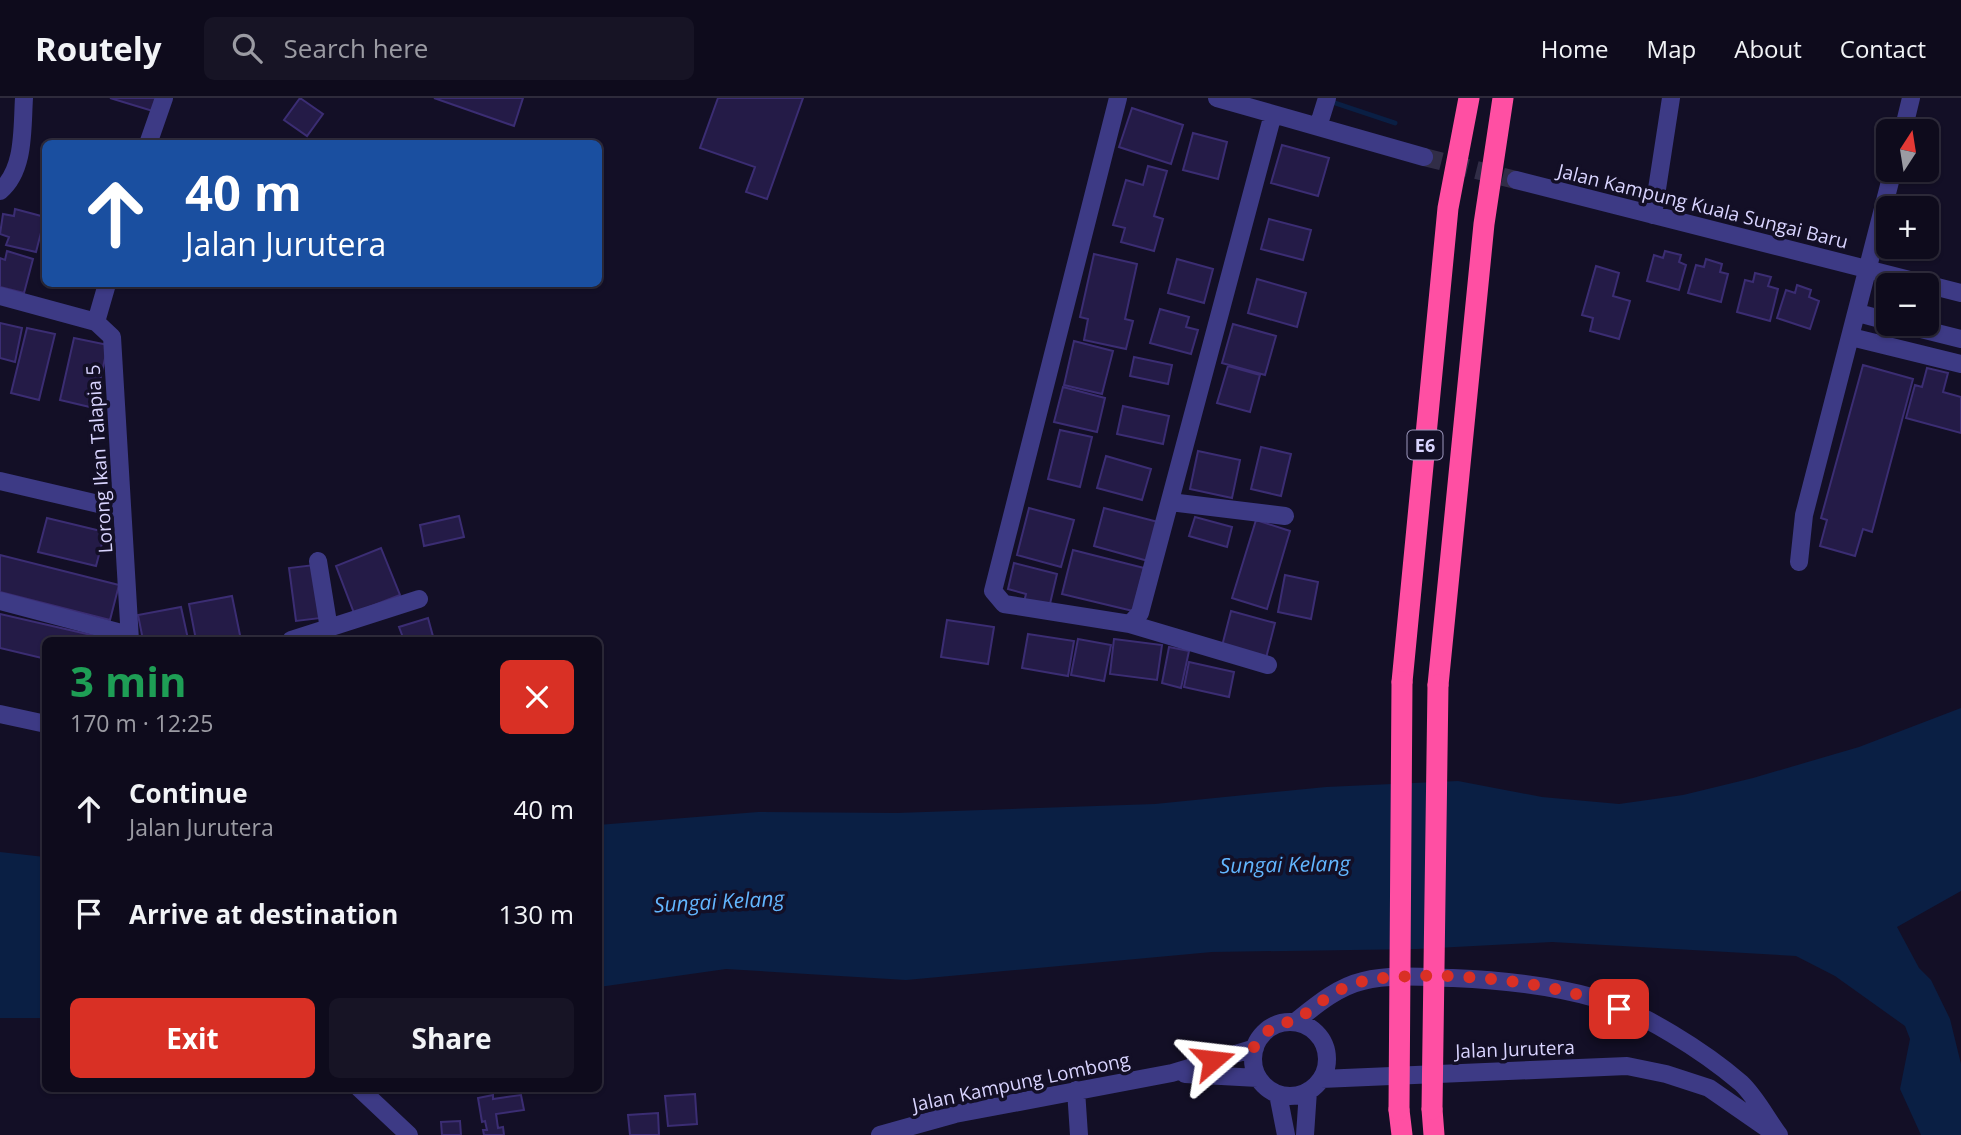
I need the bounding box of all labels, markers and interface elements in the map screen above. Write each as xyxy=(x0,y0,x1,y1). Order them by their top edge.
search box xyxy=(204,17,694,80)
text: Routely xyxy=(35,26,162,71)
icon: search xyxy=(228,29,266,67)
text: Search here xyxy=(284,30,428,66)
text: Home xyxy=(1541,32,1609,65)
text: Map xyxy=(1647,32,1696,65)
text: About xyxy=(1734,32,1802,65)
text: Contact xyxy=(1840,32,1926,65)
north arrow xyxy=(1876,119,1939,182)
map controls xyxy=(1876,119,1939,336)
street label: Jalan Kampung Kuala Sungai Baru xyxy=(1553,157,1851,255)
text: 40 m xyxy=(185,159,302,225)
icon: ahead xyxy=(70,168,161,259)
button: + xyxy=(1876,196,1939,259)
text: Jalan Jurutera xyxy=(185,222,386,265)
button: − xyxy=(1876,273,1939,336)
street label: Lorong Ikan Talapia 5 xyxy=(79,364,119,554)
road number: E6 xyxy=(1408,430,1442,460)
text: 3 min xyxy=(70,652,187,709)
button: close xyxy=(500,660,574,734)
text: 170 m · 12:25 xyxy=(70,707,213,739)
text: Continue xyxy=(129,775,248,811)
icon: ahead xyxy=(70,790,108,828)
text: 40 m xyxy=(513,791,574,827)
text: Jalan Jurutera xyxy=(129,811,274,843)
water label: Sungai Kelang xyxy=(1219,849,1352,879)
water label: Sungai Kelang xyxy=(653,884,786,918)
icon: arrive xyxy=(70,895,108,933)
text: Arrive at destination xyxy=(129,896,398,932)
text: 130 m xyxy=(499,896,574,932)
pin xyxy=(1589,979,1649,1039)
icon: arrive xyxy=(1600,990,1638,1028)
button: Exit xyxy=(70,998,315,1078)
button: Share xyxy=(329,998,574,1078)
position arrow xyxy=(1176,1023,1250,1097)
street label: Jalan Jurutera xyxy=(1453,1034,1575,1064)
street label: Jalan Kampung Lombong xyxy=(908,1046,1132,1118)

